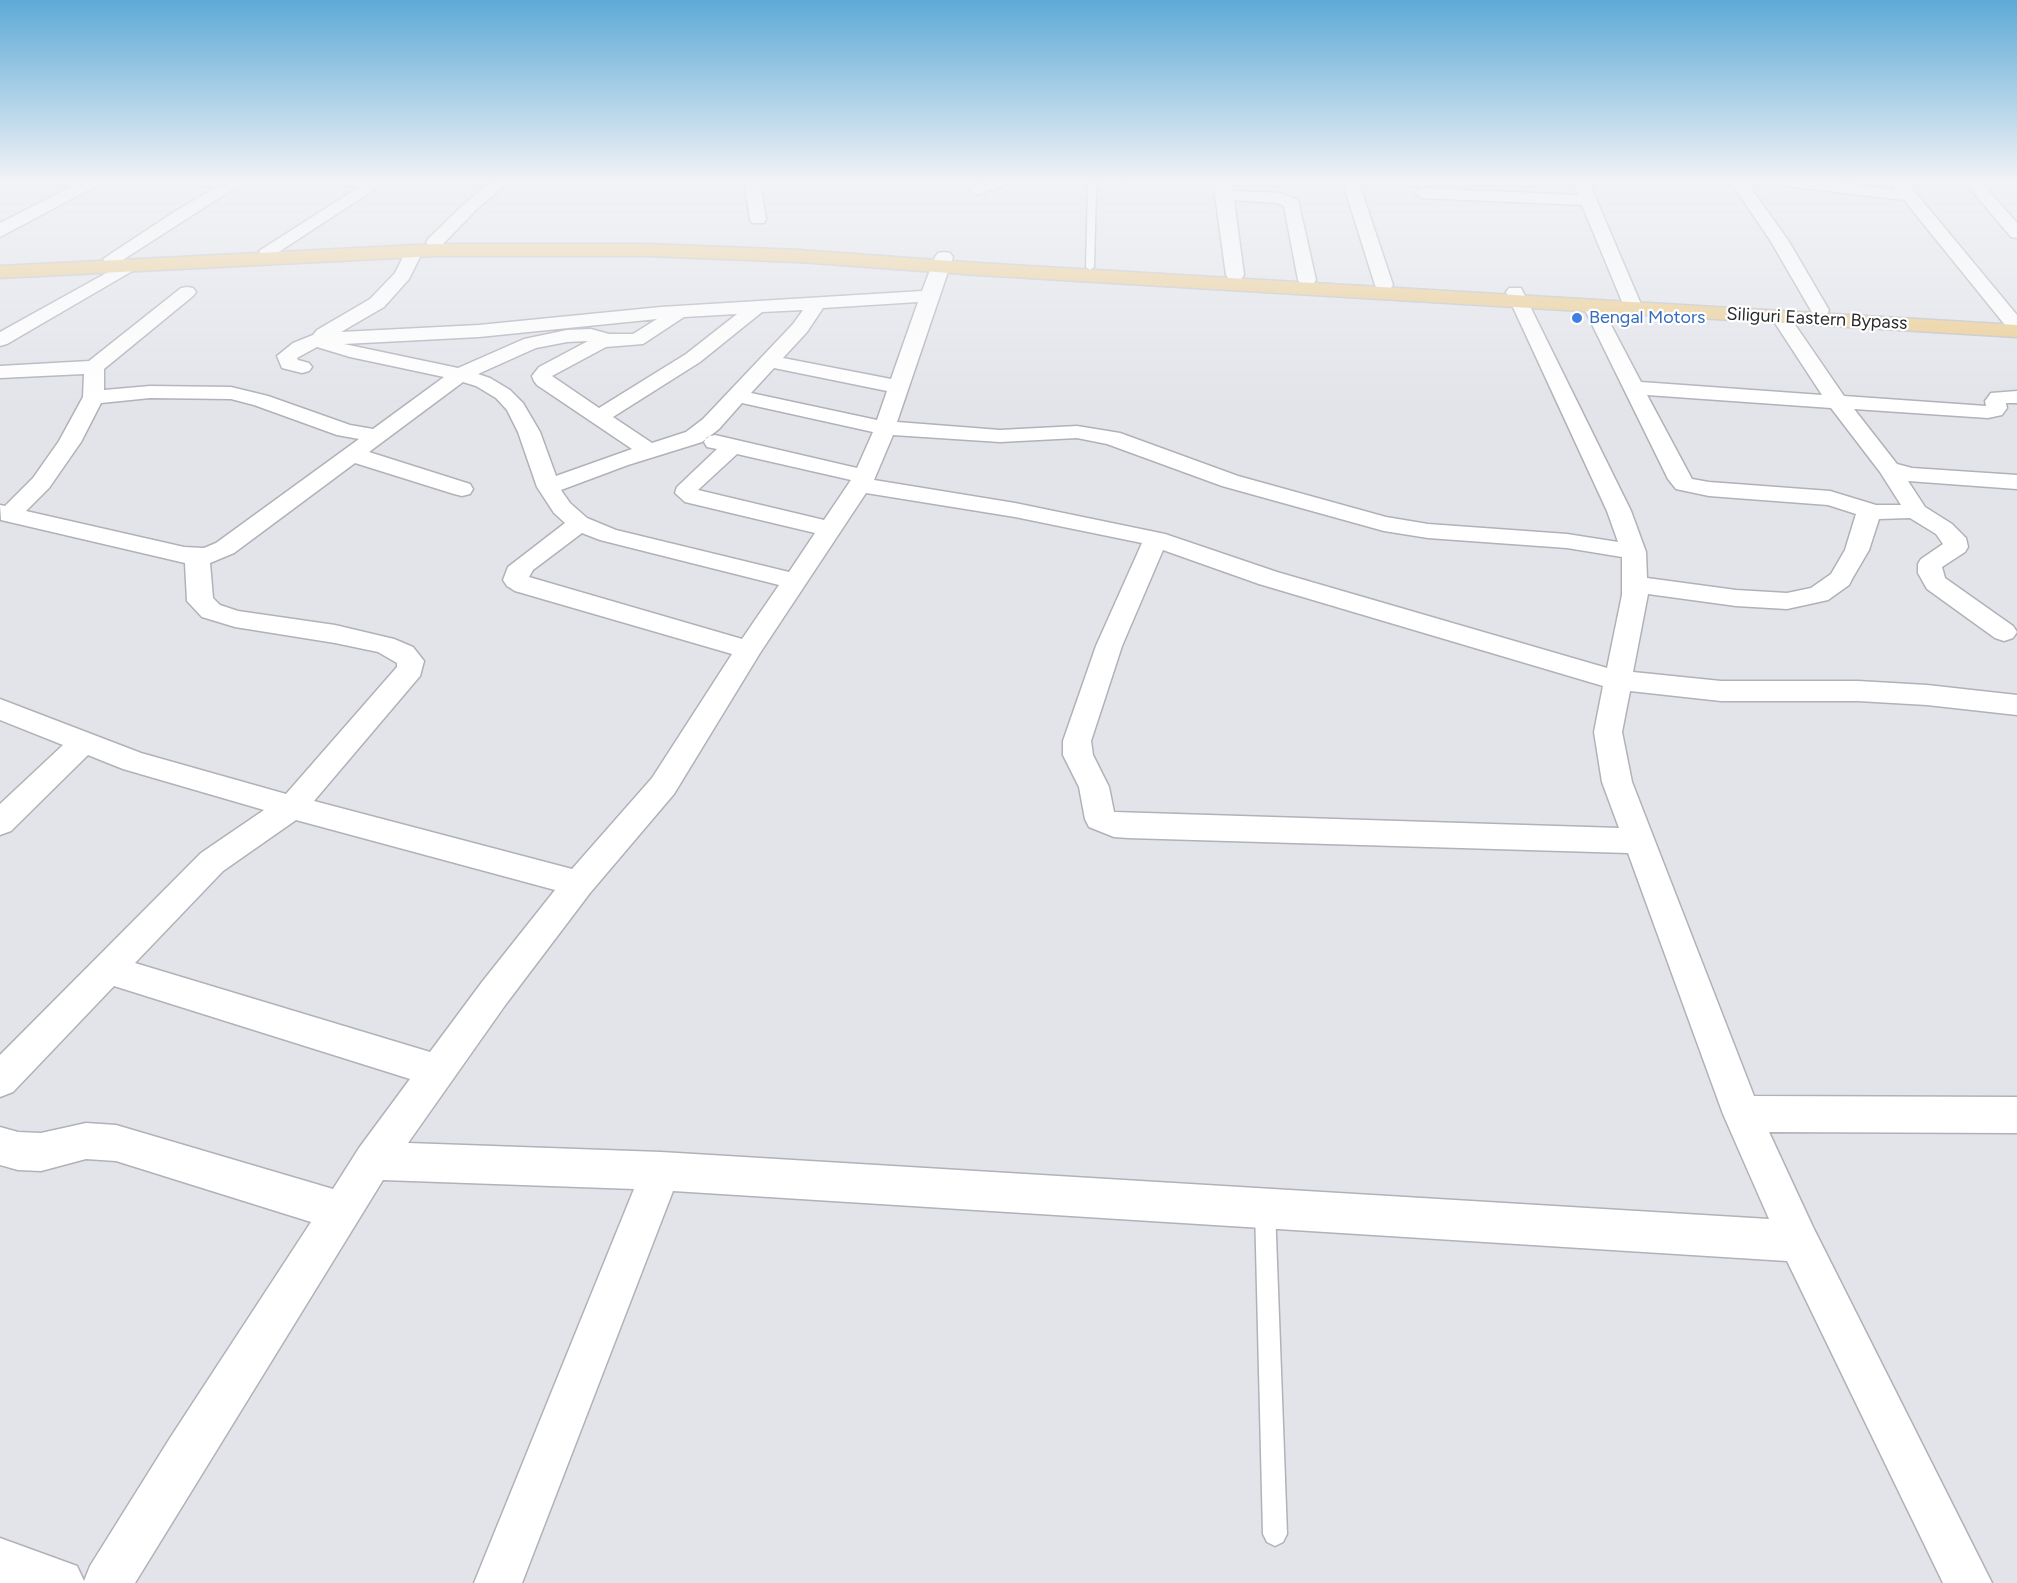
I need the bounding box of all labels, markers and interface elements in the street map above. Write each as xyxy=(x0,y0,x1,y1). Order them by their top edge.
street label: Siliguri Eastern Bypass xyxy=(1726,303,1908,335)
place label: Bengal Motors xyxy=(1589,307,1705,329)
marker: Bengal Motors xyxy=(1570,311,1584,325)

